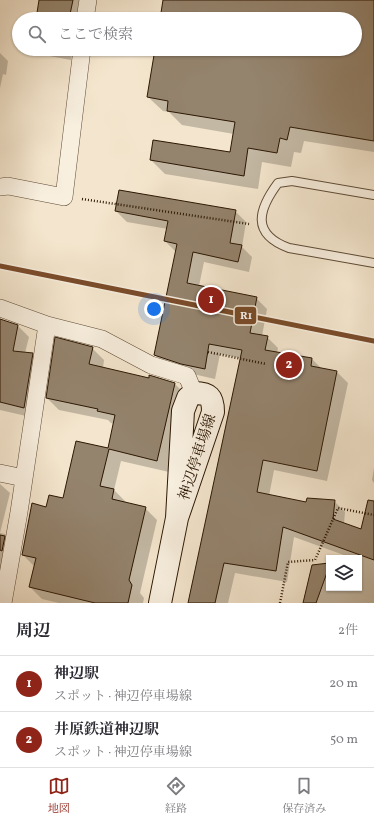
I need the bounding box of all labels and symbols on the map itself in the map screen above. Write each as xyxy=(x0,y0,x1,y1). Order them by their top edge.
pin: 1 xyxy=(198,285,224,315)
your location xyxy=(144,299,164,319)
line badge: R1 xyxy=(234,306,257,325)
text: R1 xyxy=(240,309,252,324)
pin: 2 xyxy=(276,350,302,380)
street label: 神辺停車場線 xyxy=(175,411,222,504)

